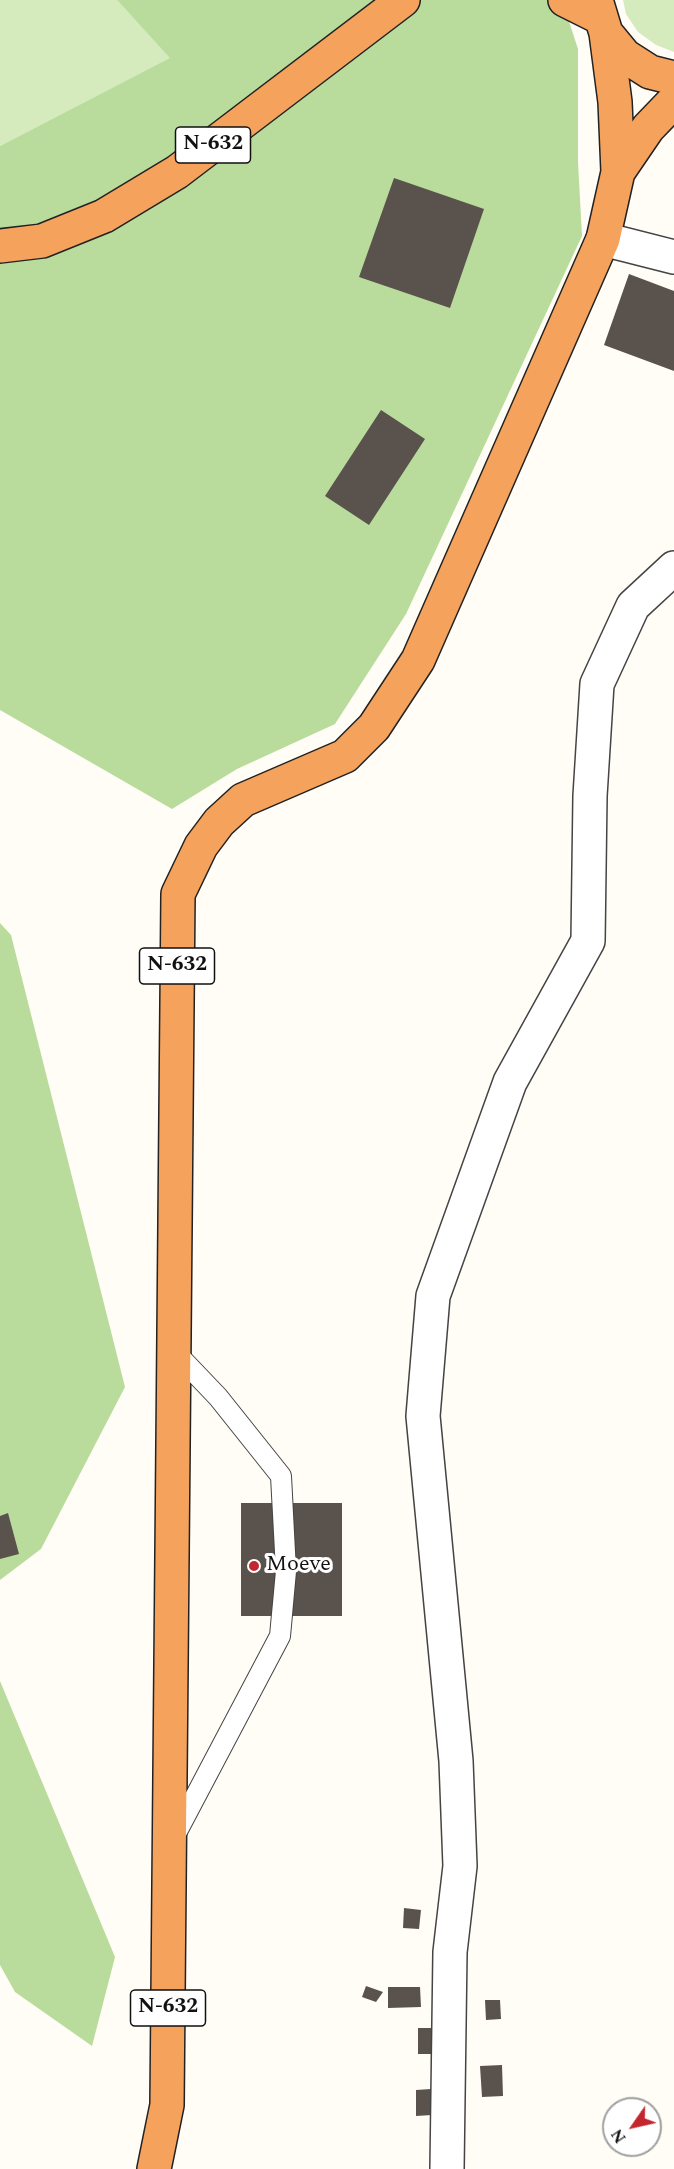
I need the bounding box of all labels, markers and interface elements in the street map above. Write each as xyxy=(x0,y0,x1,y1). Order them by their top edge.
road number: N-632 xyxy=(176,127,250,163)
road number: N-632 xyxy=(140,948,214,984)
place label: Moeve xyxy=(266,1553,331,1579)
marker: Moeve xyxy=(247,1559,261,1573)
road number: N-632 xyxy=(130,1990,206,2026)
north arrow xyxy=(602,2097,662,2157)
text: N xyxy=(605,2124,632,2148)

